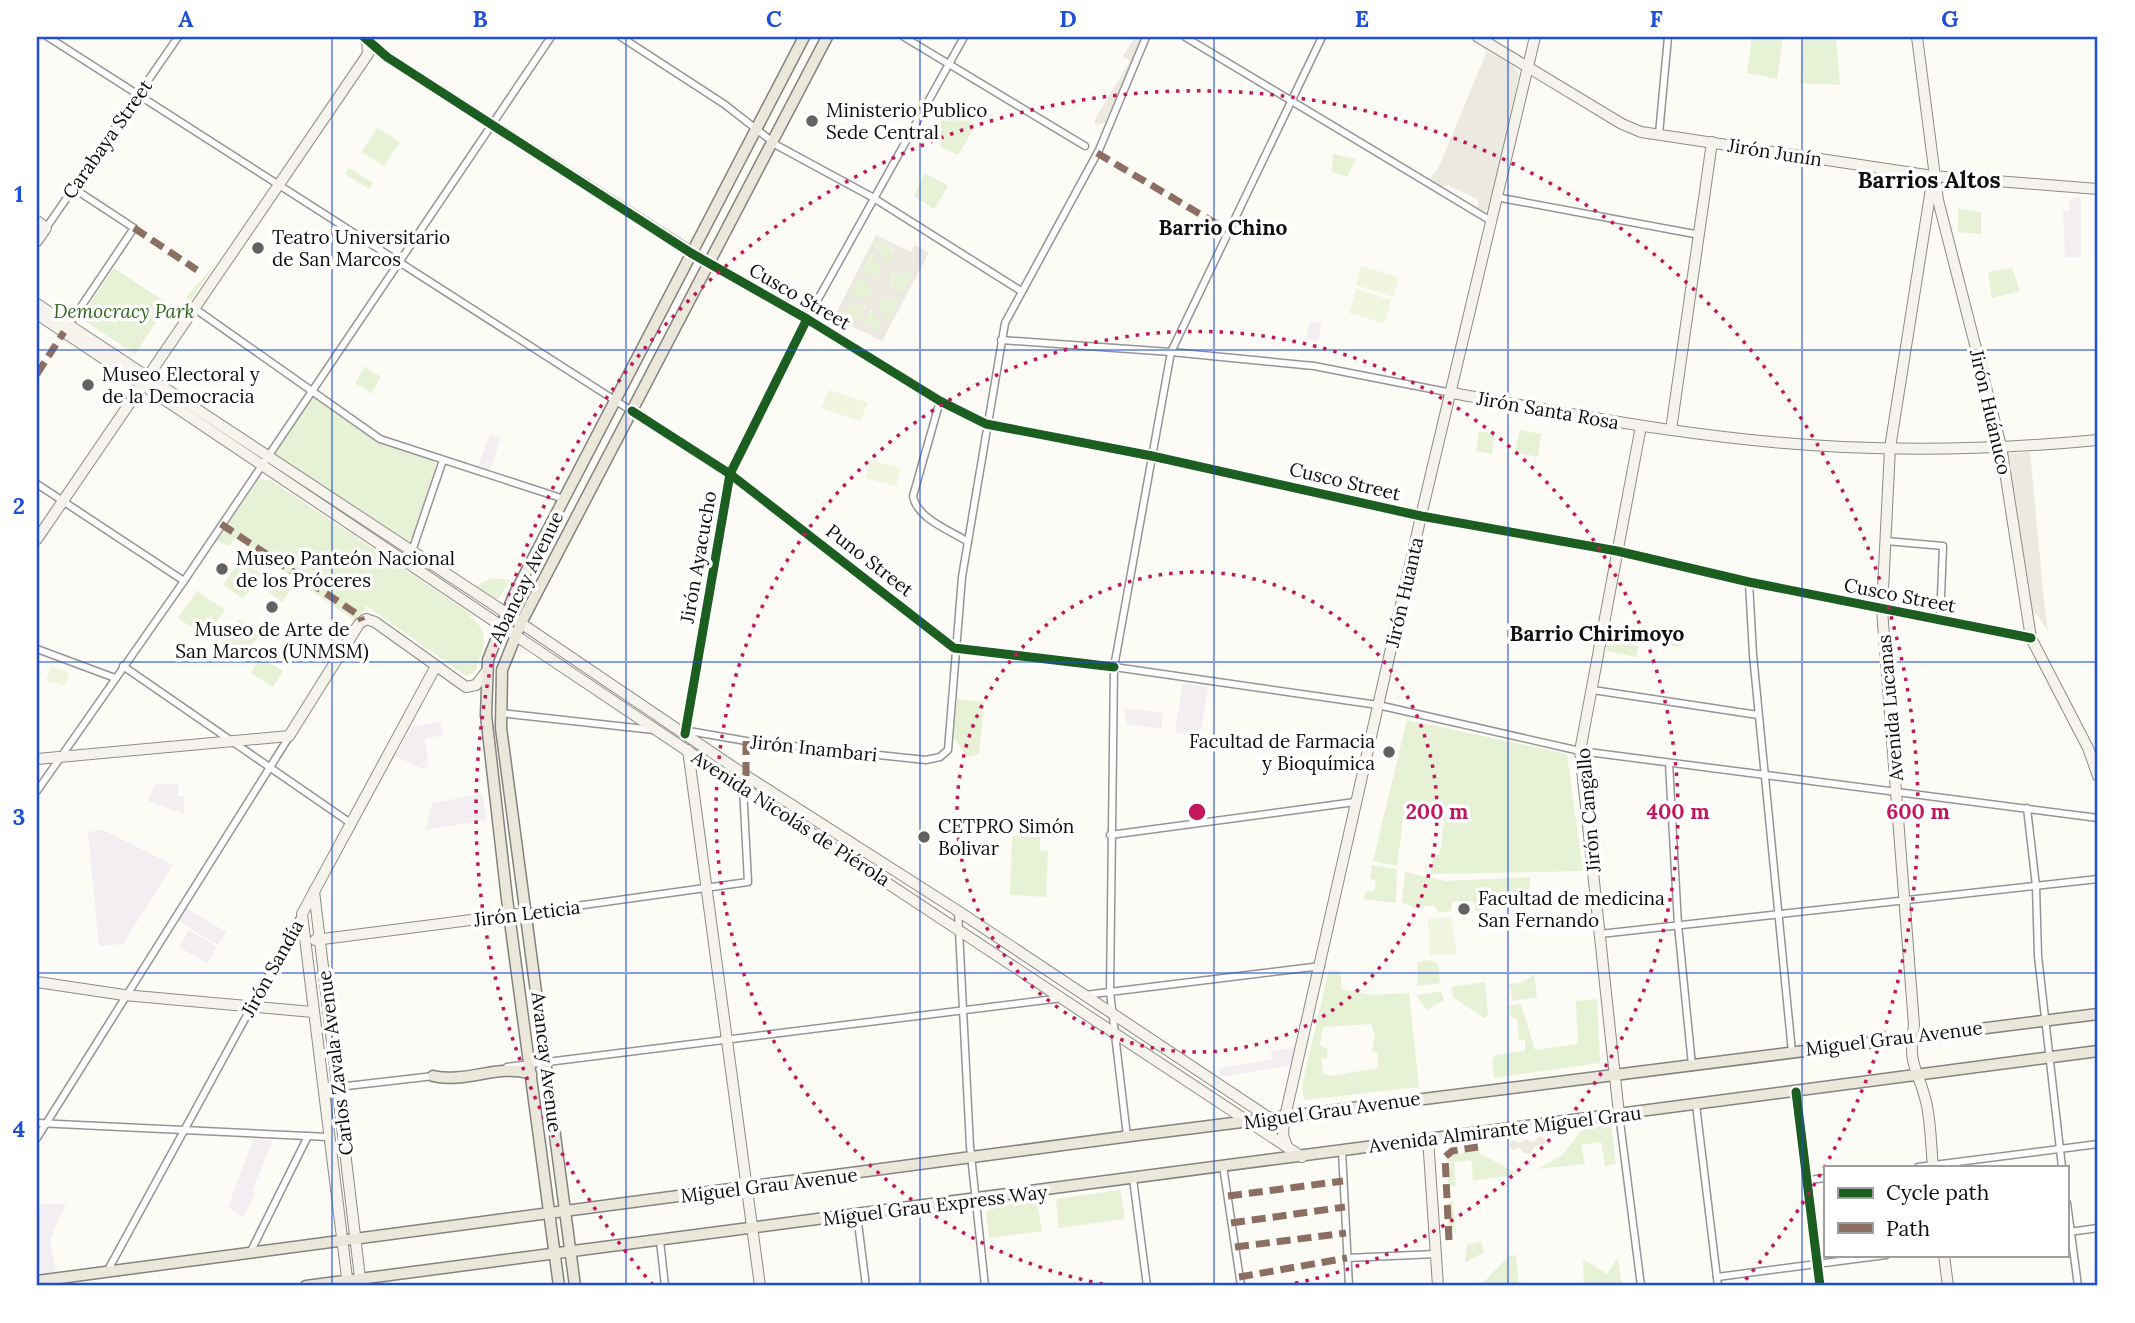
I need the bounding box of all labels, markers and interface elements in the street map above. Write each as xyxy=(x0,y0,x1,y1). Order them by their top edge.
text: A xyxy=(178,4,194,33)
text: B xyxy=(472,4,488,33)
text: C xyxy=(766,4,782,33)
text: D xyxy=(1059,4,1077,33)
text: E xyxy=(1355,4,1369,33)
text: F xyxy=(1649,4,1663,33)
text: G xyxy=(1941,4,1959,33)
street label: Carabaya Street xyxy=(57,74,157,203)
place label: Ministerio Publico Sede Central xyxy=(826,98,987,144)
marker: Ministerio Publico Sede Central xyxy=(804,113,820,129)
street label: Jirón Junín xyxy=(1725,133,1824,171)
district label: Barrios Altos xyxy=(1857,165,2001,194)
text: 1 xyxy=(14,179,24,208)
district label: Barrio Chino xyxy=(1159,214,1288,241)
place label: Teatro Universitario de San Marcos xyxy=(272,225,450,271)
marker: Teatro Universitario de San Marcos xyxy=(250,240,266,256)
street label: Cusco Street xyxy=(745,257,856,335)
park label: Democracy Park xyxy=(54,299,195,323)
street label: Jirón Huánuco xyxy=(1965,346,2017,477)
place label: Museo Electoral y de la Democracia xyxy=(102,362,260,408)
marker: Museo Electoral y de la Democracia xyxy=(80,377,96,393)
street label: Jirón Santa Rosa xyxy=(1474,386,1621,434)
street label: Cusco Street xyxy=(1287,457,1404,506)
street label: Jirón Ayacucho xyxy=(674,489,721,626)
text: 2 xyxy=(13,491,25,520)
street label: Abancay Avenue xyxy=(483,507,568,648)
street label: Puno Street xyxy=(821,518,919,602)
street label: Jirón Huanta xyxy=(1379,534,1428,650)
place label: Museo Panteón Nacional de los Próceres xyxy=(236,546,455,592)
marker: Museo Panteón Nacional de los Próceres xyxy=(214,561,230,577)
street label: Cusco Street xyxy=(1842,572,1959,618)
marker: Museo de Arte de San Marcos (UNMSM) xyxy=(264,599,280,615)
place label: Museo de Arte de San Marcos (UNMSM) xyxy=(175,617,369,664)
district label: Barrio Chirimoyo xyxy=(1510,620,1685,647)
street label: Avenida Lucanas xyxy=(1872,634,1908,783)
street label: Jirón Inambari xyxy=(749,729,878,767)
place label: Facultad de Farmacia y Bioquímica xyxy=(1189,729,1375,775)
street label: Avenida Nicolás de Piérola xyxy=(686,744,895,891)
marker: Facultad de Farmacia y Bioquímica xyxy=(1381,744,1397,760)
street label: Jirón Cangallo xyxy=(1571,747,1605,874)
text: 200 m xyxy=(1406,798,1468,825)
text: 400 m xyxy=(1646,798,1710,825)
text: 600 m xyxy=(1886,798,1950,825)
centre of rings xyxy=(1185,800,1209,824)
text: 3 xyxy=(13,802,25,831)
place label: CETPRO Simón Bolivar xyxy=(938,814,1074,860)
marker: CETPRO Simón Bolivar xyxy=(916,829,932,845)
place label: Facultad de medicina San Fernando xyxy=(1478,886,1665,932)
street label: Jirón Leticia xyxy=(471,895,582,932)
marker: Facultad de medicina San Fernando xyxy=(1456,901,1472,917)
street label: Jirón Sandía xyxy=(235,915,308,1021)
street label: Carlos Zavala Avenue xyxy=(312,969,358,1157)
street label: Avancay Avenue xyxy=(526,989,568,1134)
street label: Miguel Grau Avenue xyxy=(1804,1015,1984,1061)
street label: Miguel Grau Avenue xyxy=(1242,1086,1422,1134)
street label: Avenida Almirante Miguel Grau xyxy=(1366,1100,1643,1158)
text: 4 xyxy=(13,1114,25,1143)
street label: Miguel Grau Avenue xyxy=(679,1162,859,1208)
legend xyxy=(1824,1166,2068,1256)
street label: Miguel Grau Express Way xyxy=(822,1179,1048,1231)
text: Cycle path xyxy=(1886,1179,1989,1206)
text: Path xyxy=(1886,1215,1930,1242)

